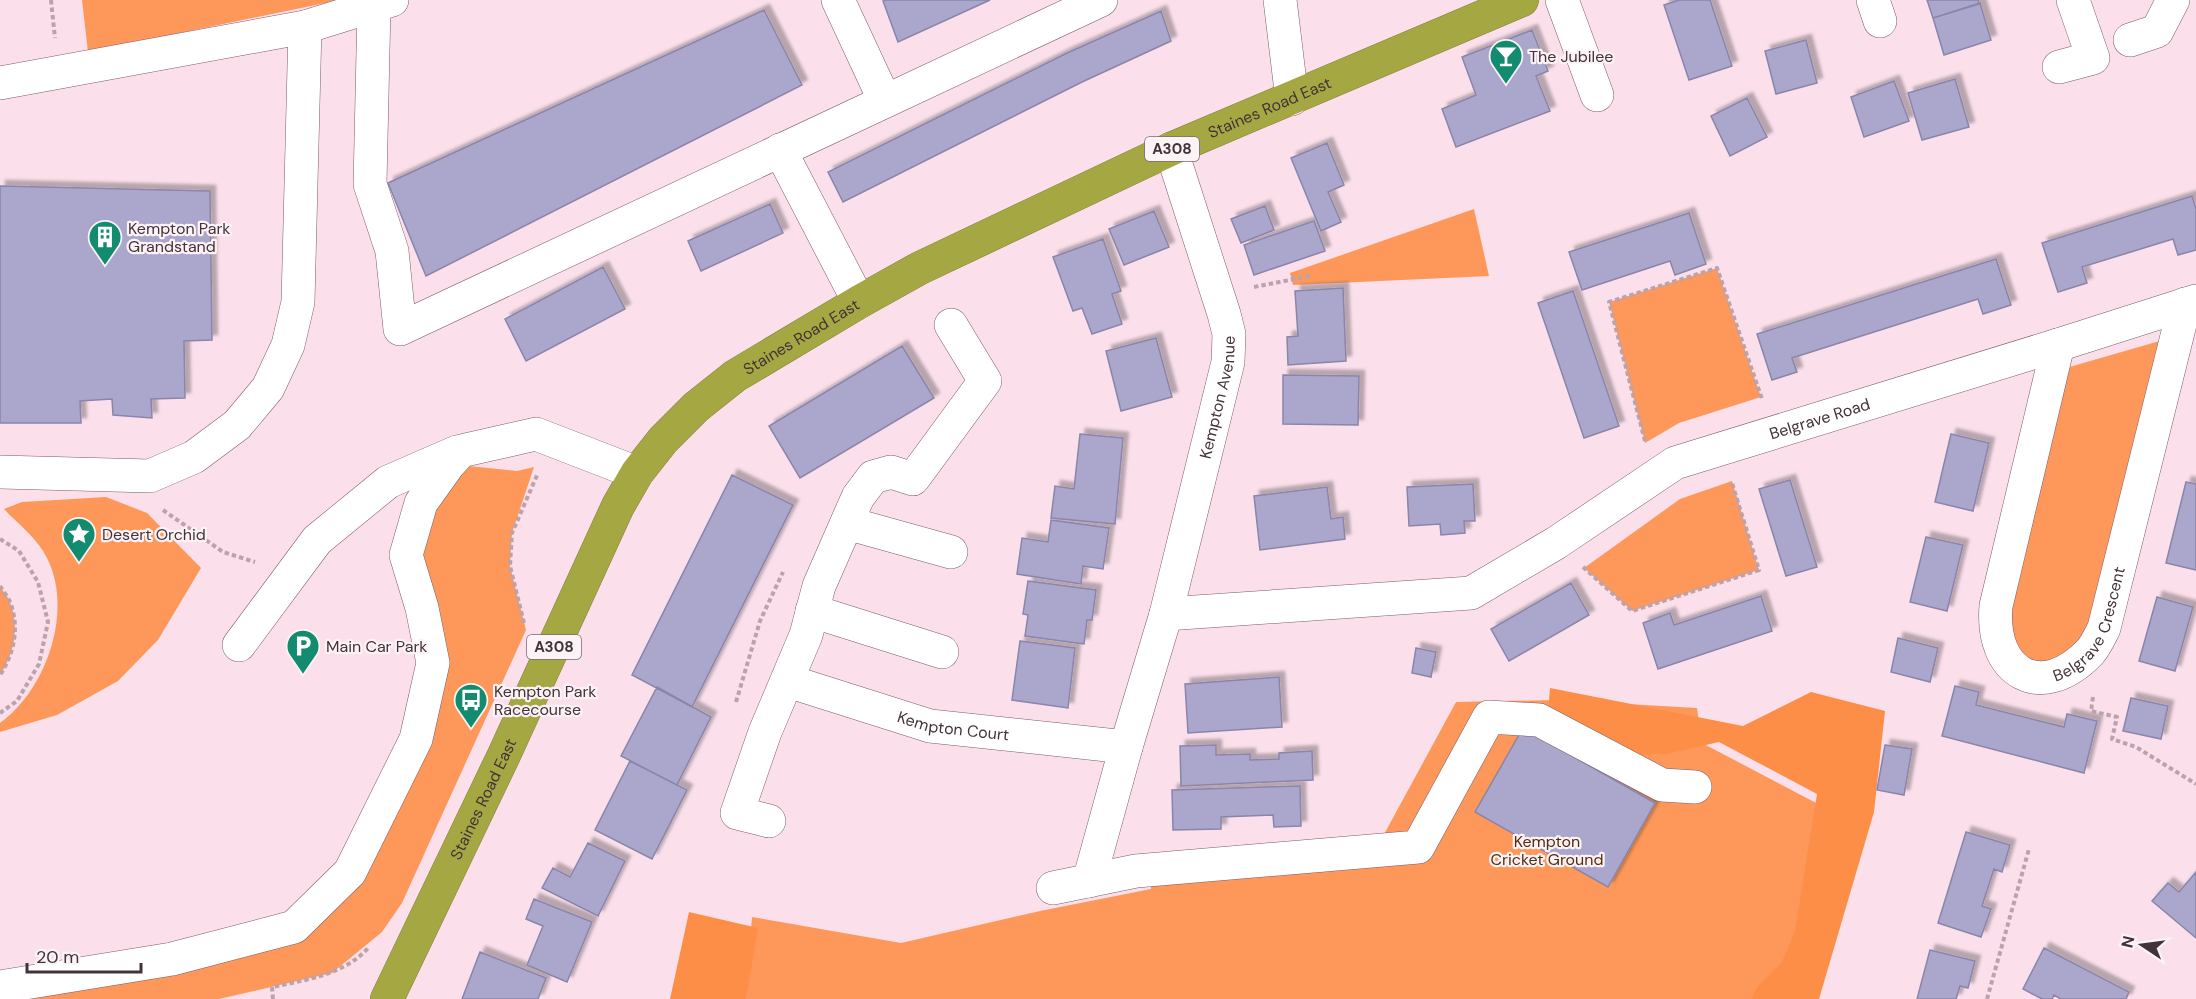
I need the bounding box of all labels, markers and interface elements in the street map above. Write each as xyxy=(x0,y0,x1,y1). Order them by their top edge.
bar icon: The Jubilee xyxy=(1488,38,1524,85)
place label: The Jubilee xyxy=(1529,46,1613,67)
street label: Staines Road East xyxy=(1205,72,1334,143)
road number: A308 xyxy=(1145,137,1199,161)
place label: Kempton Park Grandstand xyxy=(128,218,230,257)
building icon: Kempton Park Grandstand xyxy=(87,219,123,266)
street label: Staines Road East xyxy=(739,294,863,379)
street label: Kempton Avenue xyxy=(1194,335,1239,461)
street label: Belgrave Road xyxy=(1767,393,1872,444)
place icon: Desert Orchid xyxy=(61,516,97,563)
place label: Desert Orchid xyxy=(102,524,206,545)
street label: Belgrave Crescent xyxy=(2050,564,2129,686)
parking icon: Main Car Park xyxy=(285,628,321,675)
road number: A308 xyxy=(527,635,581,659)
place label: Main Car Park xyxy=(326,636,427,657)
place label: Kempton Park Racecourse xyxy=(494,681,596,720)
bus stop icon: Kempton Park Racecourse xyxy=(453,682,489,729)
street label: Kempton Court xyxy=(895,706,1010,745)
street label: Staines Road East xyxy=(445,735,521,863)
park label: Kempton Cricket Ground xyxy=(1491,831,1603,870)
north arrow xyxy=(2112,915,2172,975)
text: N xyxy=(2116,934,2139,950)
scale bar xyxy=(27,936,141,974)
text: 20 m xyxy=(36,945,79,969)

